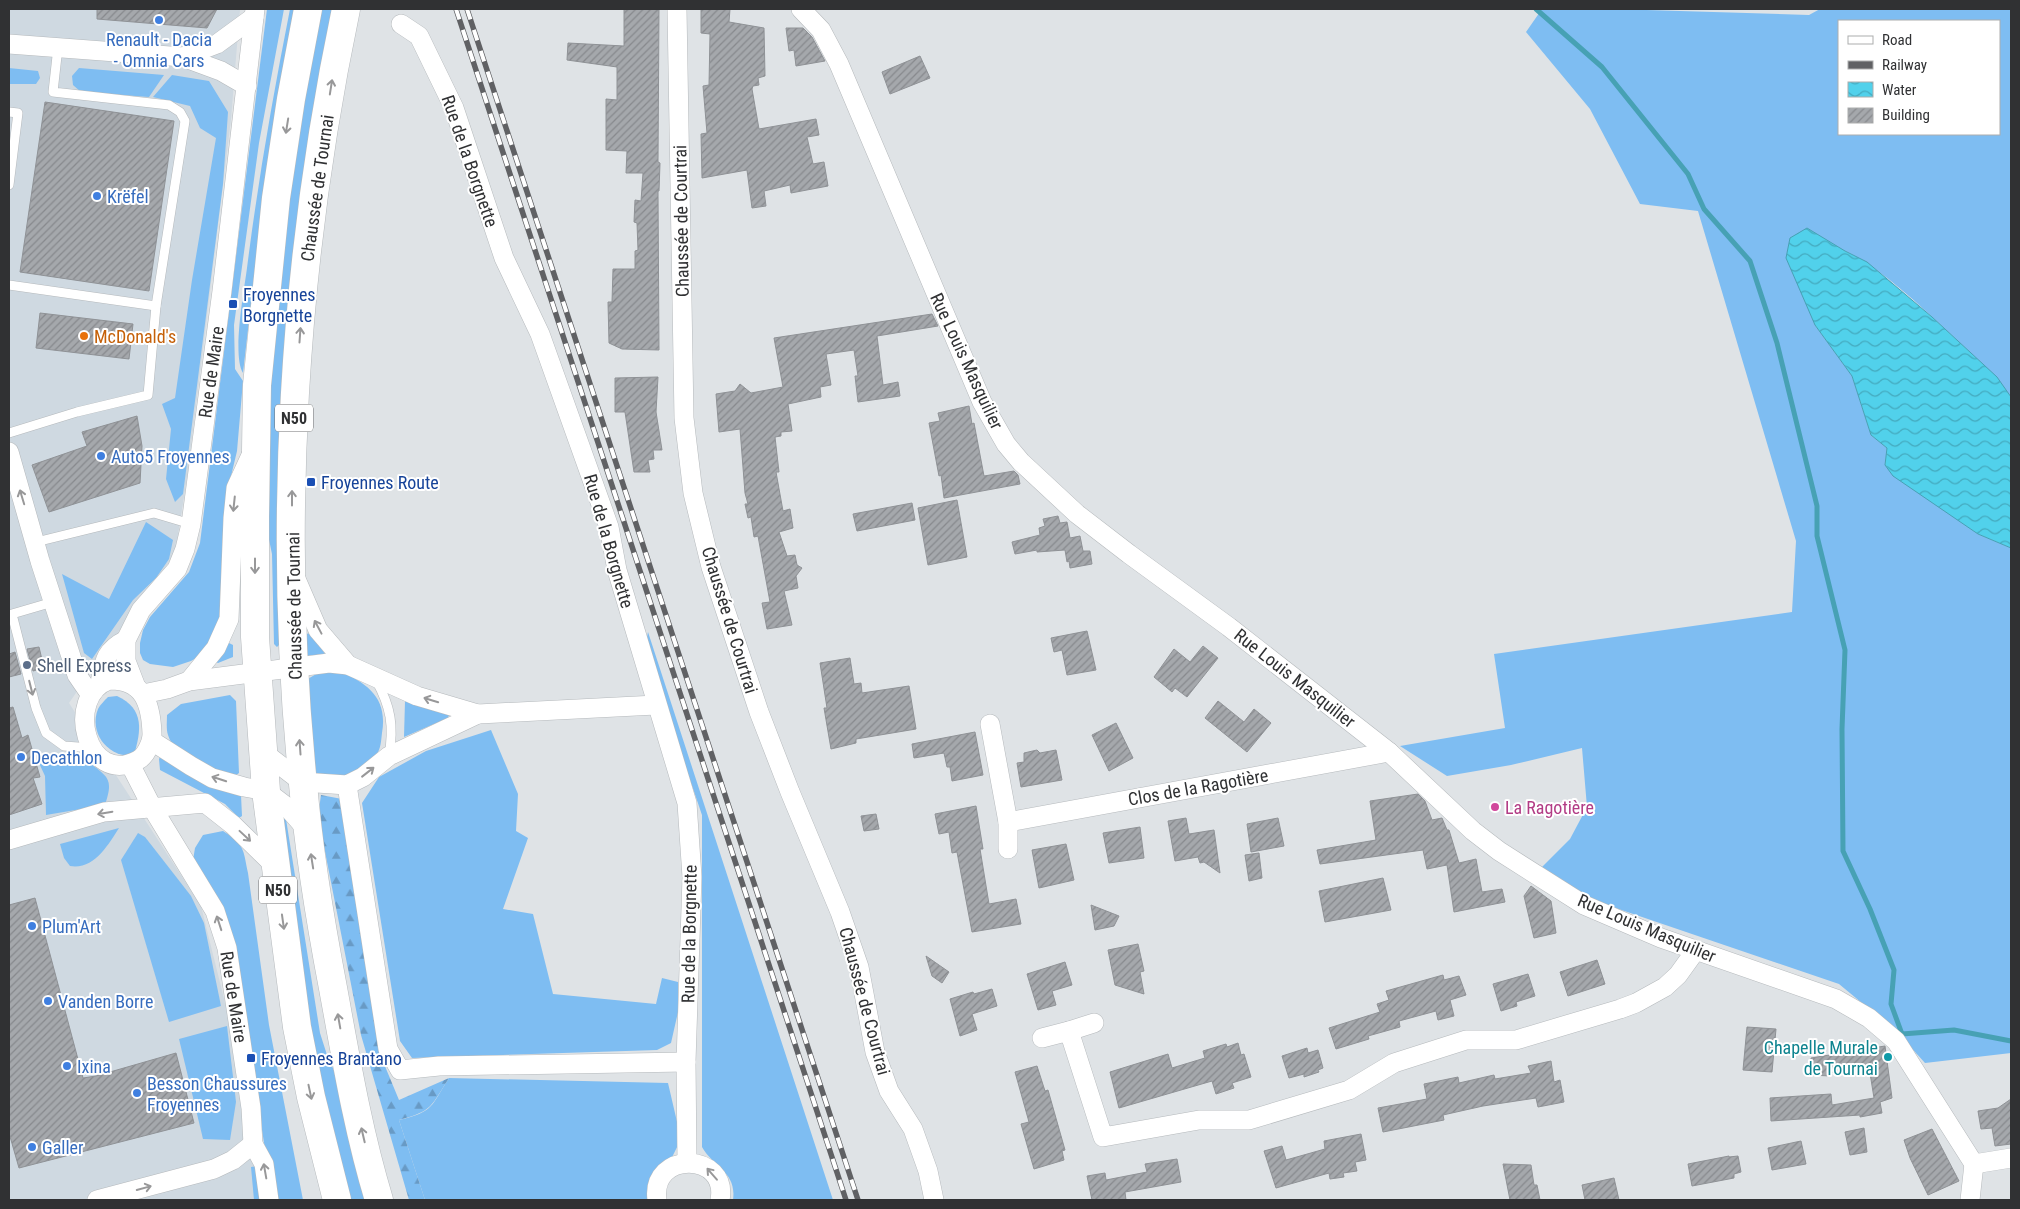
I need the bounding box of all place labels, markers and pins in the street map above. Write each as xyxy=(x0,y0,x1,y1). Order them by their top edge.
marker: Renault - Dacia - Omnia Cars xyxy=(153,14,165,26)
place label: Renault - Dacia - Omnia Cars xyxy=(106,29,212,71)
place label: Krëfel xyxy=(107,186,149,207)
marker: Krëfel xyxy=(91,190,103,202)
place label: Froyennes Borgnette xyxy=(243,284,316,326)
marker: Froyennes Borgnette xyxy=(227,298,239,310)
place label: McDonald's xyxy=(94,326,176,347)
marker: McDonald's xyxy=(78,330,90,342)
place label: Auto5 Froyennes xyxy=(111,446,230,467)
marker: Auto5 Froyennes xyxy=(95,450,107,462)
place label: Froyennes Route xyxy=(321,472,439,493)
marker: Froyennes Route xyxy=(305,476,317,488)
place label: Shell Express xyxy=(37,655,132,676)
marker: Shell Express xyxy=(21,659,33,671)
place label: Decathlon xyxy=(31,747,103,768)
marker: Decathlon xyxy=(15,751,27,763)
place label: La Ragotière xyxy=(1505,797,1594,818)
marker: La Ragotière xyxy=(1489,801,1501,813)
place label: Plum'Art xyxy=(42,916,101,937)
marker: Plum'Art xyxy=(26,920,38,932)
place label: Vanden Borre xyxy=(58,991,153,1012)
marker: Vanden Borre xyxy=(42,995,54,1007)
place label: Chapelle Murale de Tournai xyxy=(1764,1037,1878,1079)
place label: Froyennes Brantano xyxy=(261,1048,402,1069)
marker: Chapelle Murale de Tournai xyxy=(1882,1051,1894,1063)
marker: Froyennes Brantano xyxy=(245,1052,257,1064)
place label: Ixina xyxy=(77,1056,111,1077)
marker: Ixina xyxy=(61,1060,73,1072)
place label: Besson Chaussures Froyennes xyxy=(147,1073,287,1115)
marker: Besson Chaussures Froyennes xyxy=(131,1087,143,1099)
place label: Galler xyxy=(42,1137,84,1158)
marker: Galler xyxy=(26,1141,38,1153)

